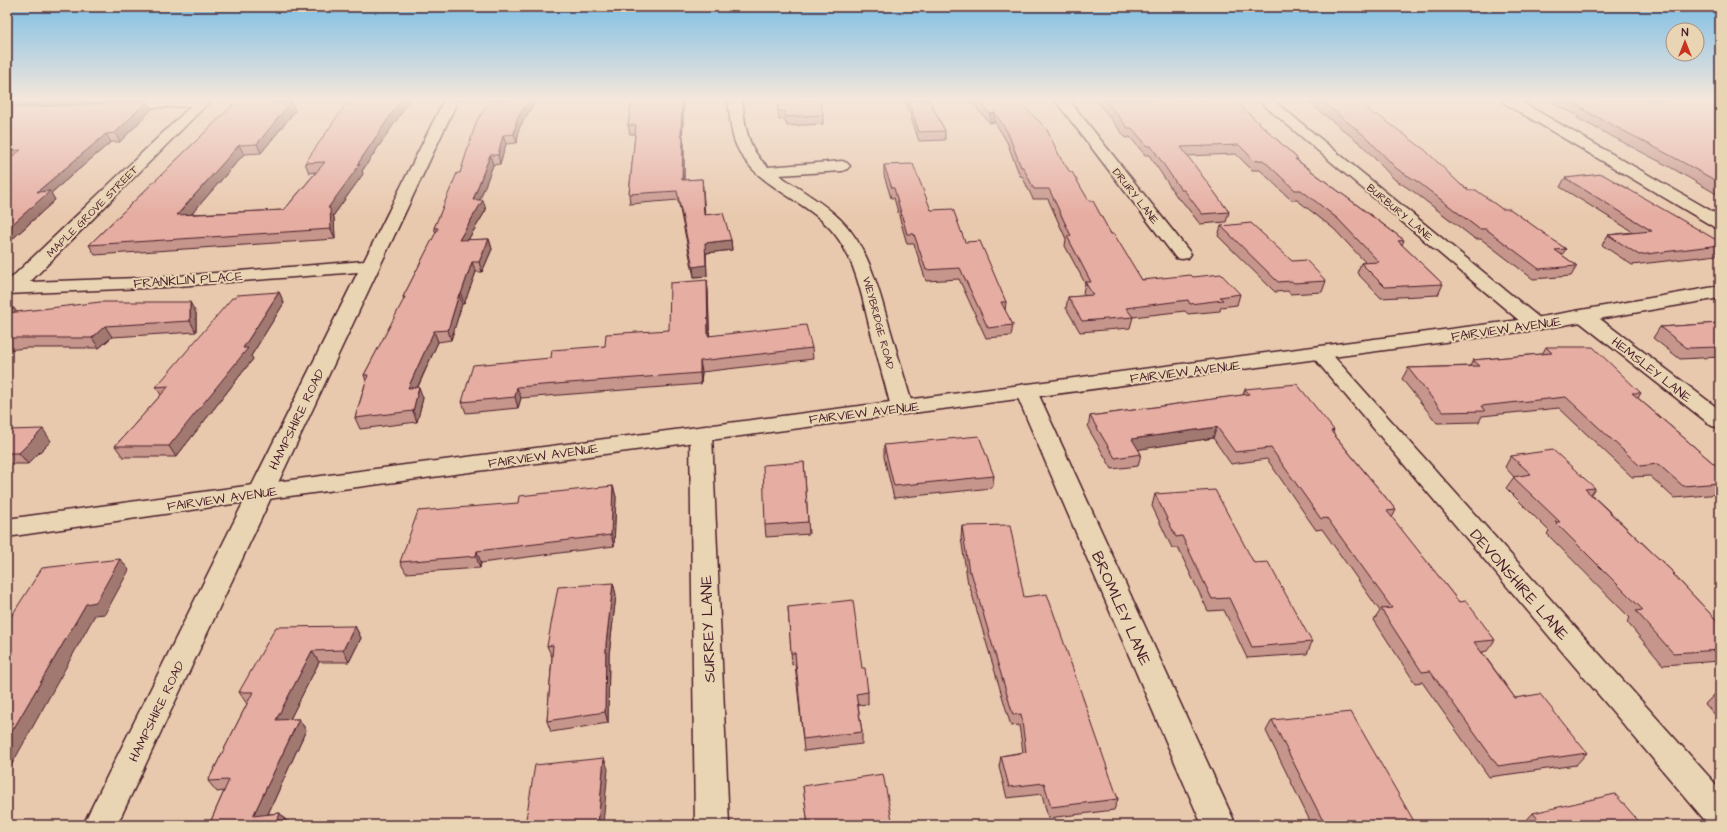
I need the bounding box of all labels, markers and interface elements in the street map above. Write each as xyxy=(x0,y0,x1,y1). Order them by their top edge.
north arrow xyxy=(1665,22,1705,62)
text: N xyxy=(1682,25,1689,40)
street label: MAPLE GROVE STREET xyxy=(43,162,142,260)
street label: DRURY LANE xyxy=(1109,165,1163,228)
street label: BURBURY LANE xyxy=(1363,180,1436,245)
street label: FRANKLIN PLACE xyxy=(133,267,244,293)
street label: WEYBRIDGE ROAD xyxy=(859,275,898,371)
street label: FAIRVIEW AVENUE xyxy=(1450,312,1563,346)
street label: HEMSLEY LANE xyxy=(1608,333,1695,407)
street label: FAIRVIEW AVENUE xyxy=(1129,356,1242,388)
street label: HAMPSHIRE ROAD xyxy=(265,365,329,473)
street label: FAIRVIEW AVENUE xyxy=(808,397,921,429)
street label: FAIRVIEW AVENUE xyxy=(487,439,600,473)
street label: FAIRVIEW AVENUE xyxy=(166,482,279,516)
street label: DEVONSHIRE LANE xyxy=(1465,524,1574,646)
street label: BROMLEY LANE xyxy=(1086,548,1156,670)
street label: SURREY LANE xyxy=(695,574,721,683)
street label: HAMPSHIRE ROAD xyxy=(125,657,189,765)

